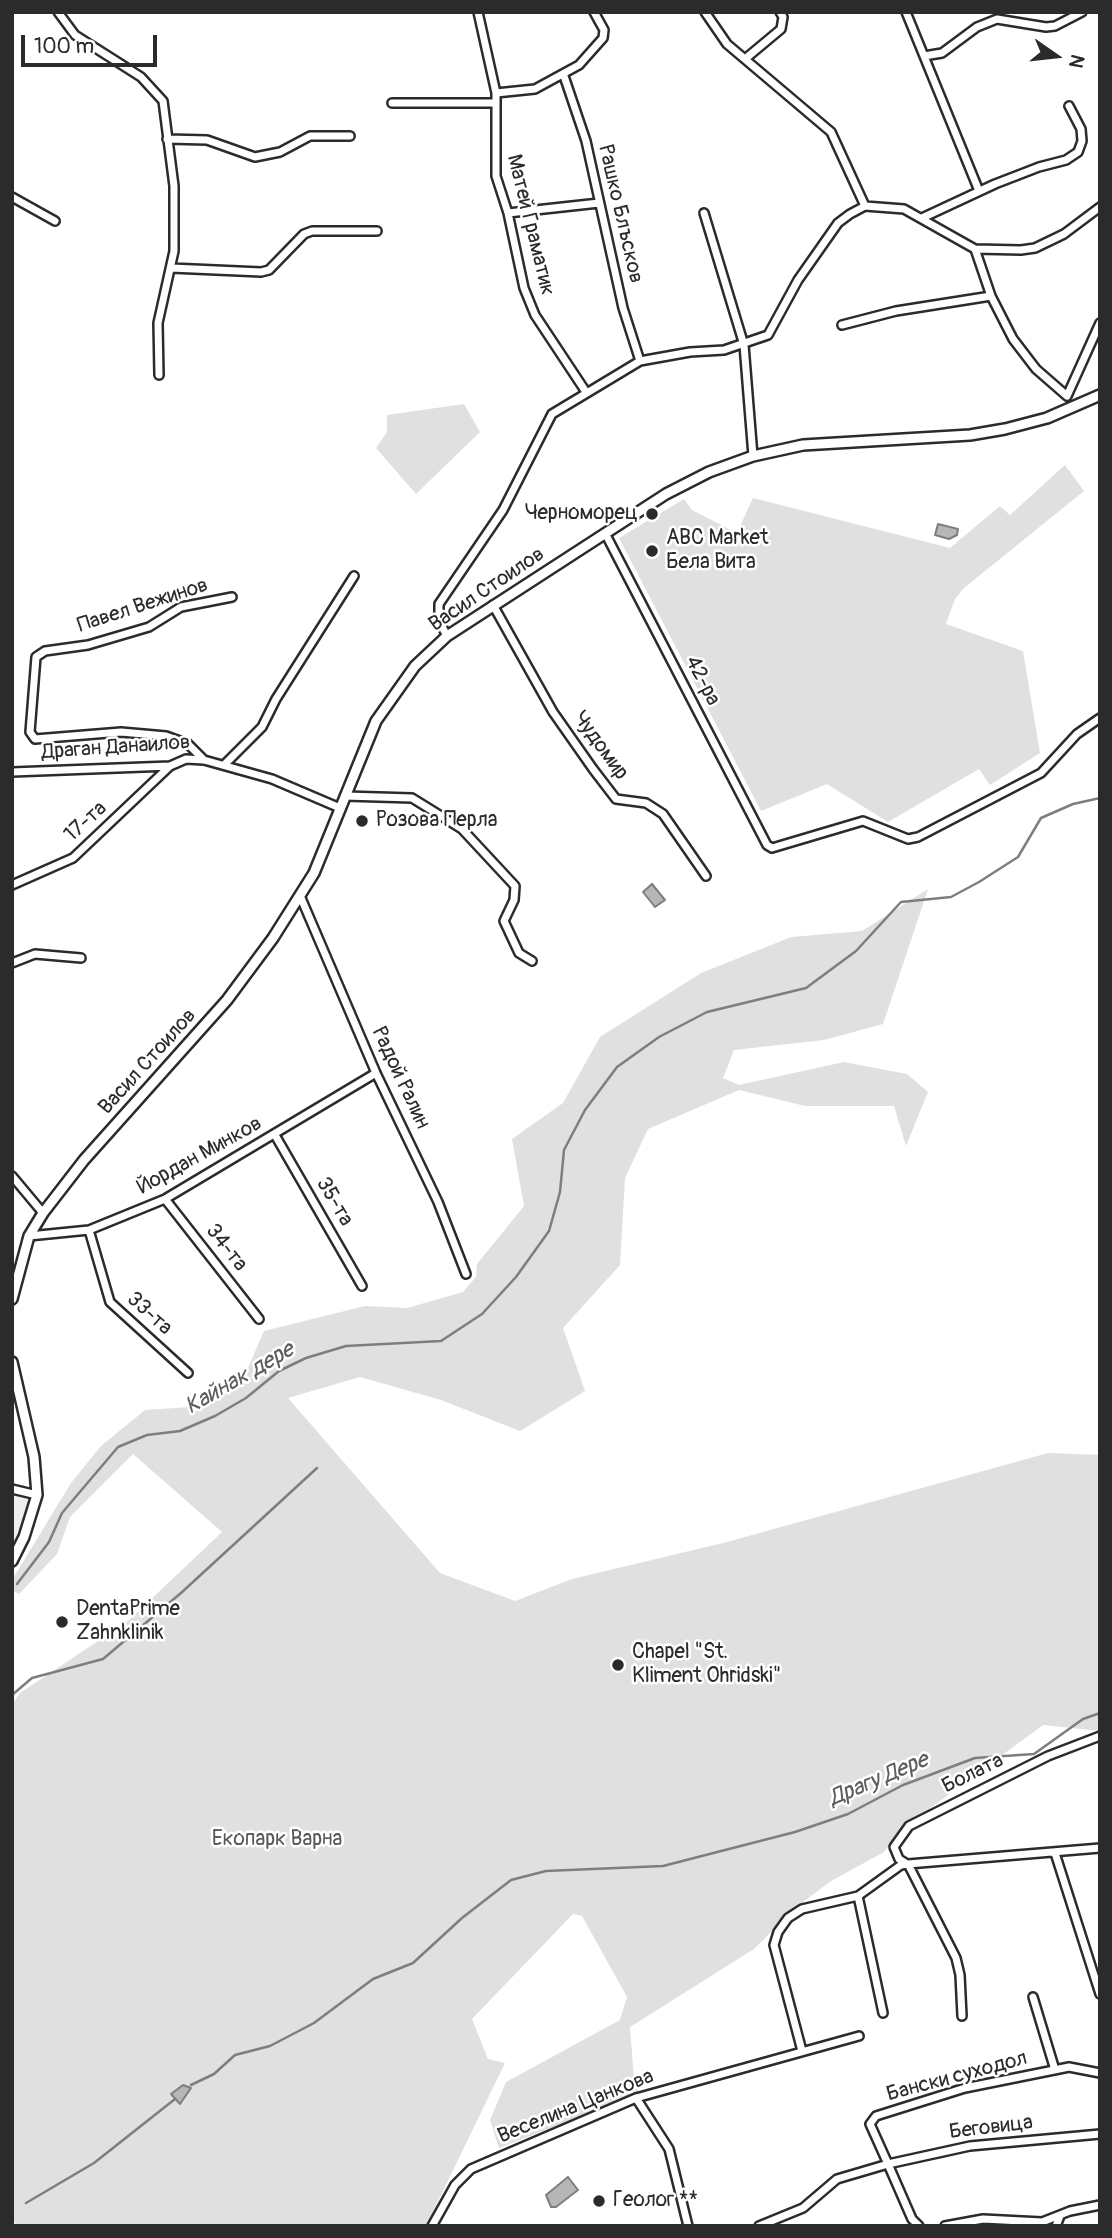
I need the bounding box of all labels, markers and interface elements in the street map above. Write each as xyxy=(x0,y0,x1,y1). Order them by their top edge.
scale bar xyxy=(24,21,161,65)
north arrow xyxy=(1021,21,1091,91)
text: 100 m xyxy=(34,33,94,60)
text: N xyxy=(1063,52,1090,70)
street label: Рашко Блъсков xyxy=(592,142,648,286)
street label: Матей Граматик xyxy=(500,152,560,298)
place label: Черноморец xyxy=(525,501,638,527)
marker: Черноморец xyxy=(644,506,660,522)
place label: ABC Market Бела Вита xyxy=(666,526,768,576)
street label: Васил Стоилов xyxy=(424,542,550,638)
marker: ABC Market Бела Вита xyxy=(644,543,660,559)
street label: Павел Вежинов xyxy=(75,573,211,639)
street label: 42-ра xyxy=(679,652,725,710)
street label: Чудомир xyxy=(567,707,633,785)
street label: Драган Данаилов xyxy=(41,730,191,766)
street label: 17-та xyxy=(60,796,112,848)
place label: Розова Перла xyxy=(376,808,497,834)
marker: Розова Перла xyxy=(354,813,370,829)
street label: Васил Стоилов xyxy=(94,1004,202,1120)
street label: Радой Ралин xyxy=(365,1023,435,1133)
street label: Йордан Минков xyxy=(133,1111,267,1201)
street label: 35-та xyxy=(310,1173,358,1231)
street label: 34-та xyxy=(200,1219,252,1277)
street label: 33-та xyxy=(121,1287,177,1341)
water label: Кайнак дере xyxy=(181,1337,299,1421)
place label: DentaPrime Zahnklinik xyxy=(76,1597,180,1647)
marker: DentaPrime Zahnklinik xyxy=(54,1614,70,1630)
place label: Chapel "St. Kliment Ohridski" xyxy=(632,1640,781,1690)
marker: Chapel "St. Kliment Ohridski" xyxy=(610,1657,626,1673)
water label: Драгу Дере xyxy=(825,1747,933,1813)
street label: Болата xyxy=(938,1748,1008,1800)
park label: Екопарк Варна xyxy=(212,1827,342,1853)
street label: Бански суходол xyxy=(884,2046,1030,2108)
street label: Веселина Цанкова xyxy=(494,2064,658,2150)
street label: Беговица xyxy=(948,2110,1034,2146)
place label: Геолог ** xyxy=(613,2188,698,2214)
marker: Геолог ** xyxy=(591,2193,607,2209)

